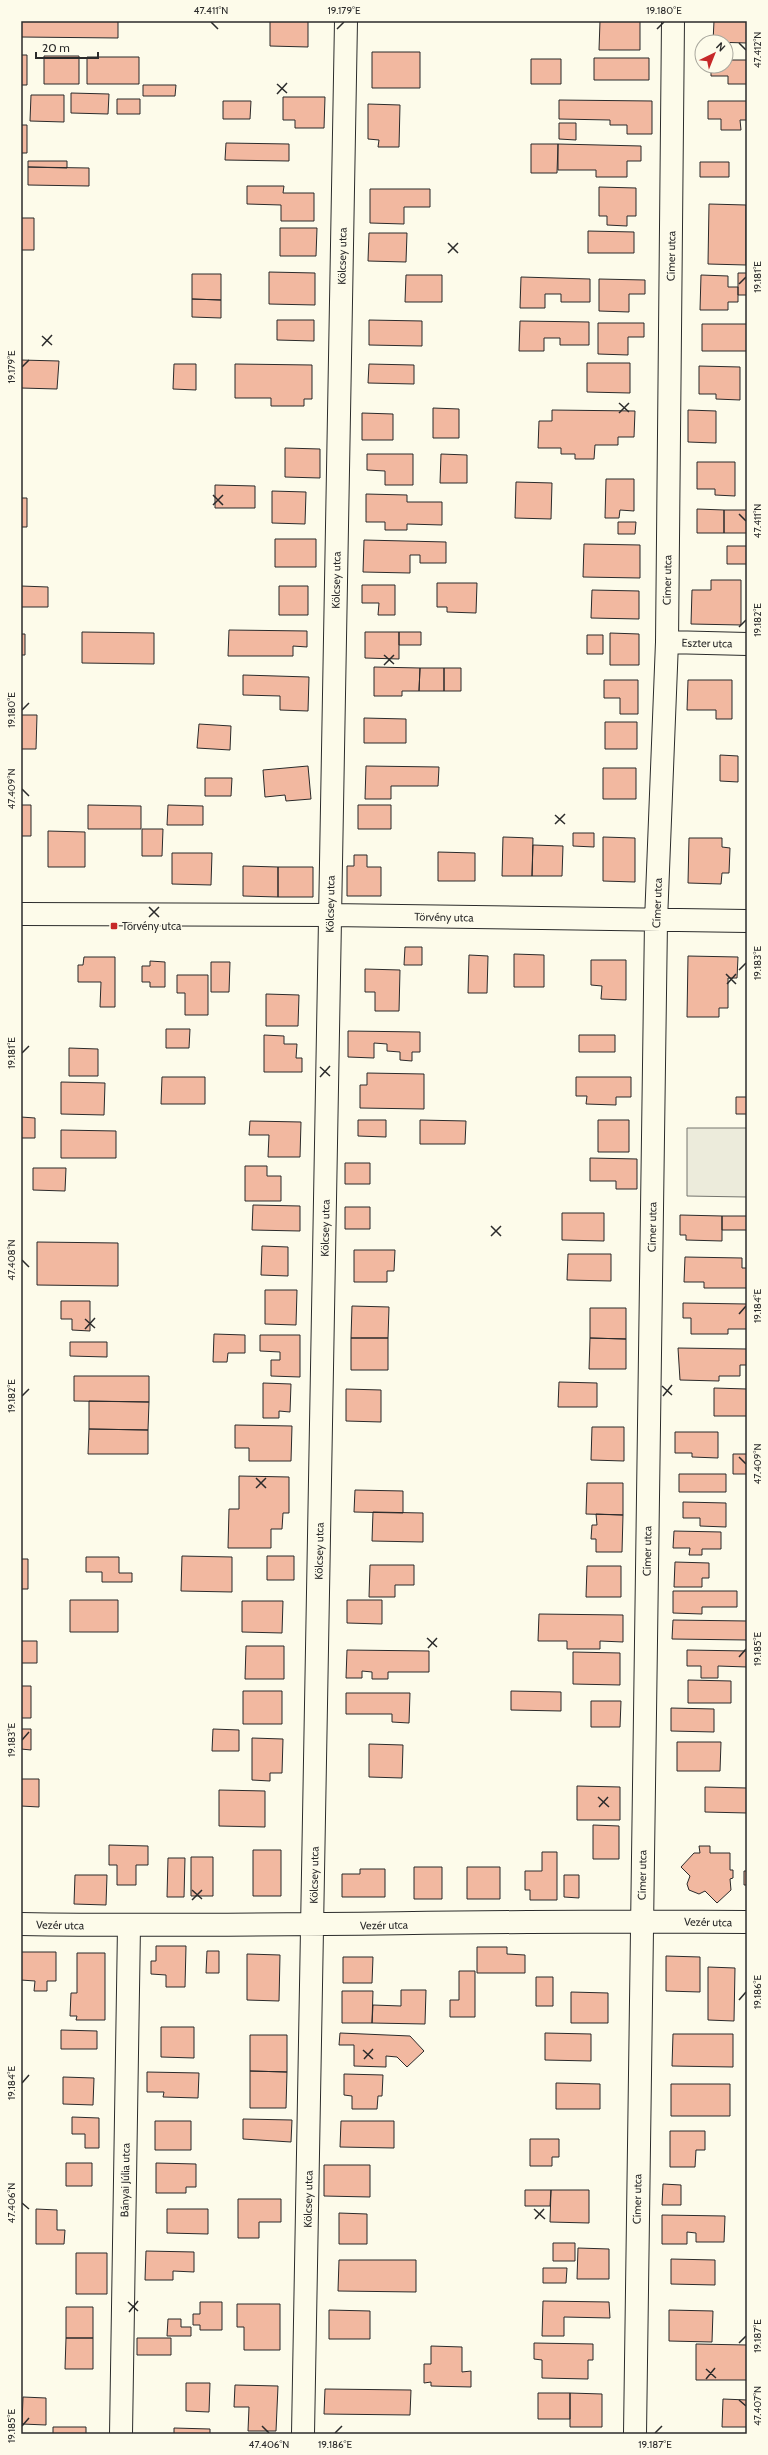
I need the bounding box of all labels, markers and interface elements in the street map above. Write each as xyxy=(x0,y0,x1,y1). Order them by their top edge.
text: 47.411°N xyxy=(194,4,228,17)
text: 19.179°E xyxy=(327,4,361,17)
text: 19.180°E xyxy=(646,4,682,17)
text: 47.412°N xyxy=(751,32,764,68)
scale bar xyxy=(36,34,98,60)
north arrow xyxy=(694,34,734,74)
text: N xyxy=(713,39,728,54)
text: 20 m xyxy=(42,40,70,55)
street label: Kölcsey utca xyxy=(335,227,350,285)
street label: Címer utca xyxy=(664,230,678,281)
text: 19.181°E xyxy=(751,261,764,293)
text: 19.179°E xyxy=(5,350,18,384)
text: 47.411°N xyxy=(751,504,764,538)
street label: Kölcsey utca xyxy=(329,551,344,609)
street label: Címer utca xyxy=(660,554,674,605)
text: 19.182°E xyxy=(751,603,764,637)
street label: Eszter utca xyxy=(682,636,733,650)
text: 19.180°E xyxy=(5,692,18,728)
text: 47.409°N xyxy=(5,769,18,809)
street label: Kölcsey utca xyxy=(323,875,338,933)
street label: Címer utca xyxy=(649,877,665,928)
street label: Törvény utca xyxy=(414,909,474,925)
place label: Törvény utca xyxy=(122,919,182,933)
marker: Törvény utca xyxy=(109,921,119,931)
text: 19.183°E xyxy=(751,946,764,980)
text: 19.181°E xyxy=(5,1037,18,1069)
street label: Kölcsey utca xyxy=(318,1199,333,1257)
street label: Címer utca xyxy=(645,1201,659,1252)
text: 47.408°N xyxy=(5,1239,18,1281)
text: 19.184°E xyxy=(751,1288,764,1323)
text: 19.182°E xyxy=(5,1379,18,1413)
text: 47.409°N xyxy=(751,1444,764,1484)
street label: Kölcsey utca xyxy=(312,1522,327,1580)
street label: Címer utca xyxy=(640,1525,654,1576)
text: 19.185°E xyxy=(751,1632,764,1666)
text: 19.183°E xyxy=(5,1723,18,1757)
street label: Kölcsey utca xyxy=(307,1846,322,1904)
street label: Címer utca xyxy=(635,1849,649,1900)
street label: Vezér utca xyxy=(684,1915,733,1929)
street label: Vezér utca xyxy=(36,1918,85,1932)
street label: Vezér utca xyxy=(360,1918,409,1932)
text: 19.186°E xyxy=(751,1975,764,2009)
text: 19.184°E xyxy=(5,2065,18,2100)
street label: Bányai Júlia utca xyxy=(117,2142,133,2217)
street label: Kölcsey utca xyxy=(301,2170,316,2228)
street label: Címer utca xyxy=(630,2173,644,2224)
text: 47.406°N xyxy=(5,2183,18,2223)
text: 19.187°E xyxy=(751,2319,764,2353)
text: 47.407°N xyxy=(751,2386,764,2426)
text: 19.185°E xyxy=(5,2409,18,2443)
text: 47.406°N xyxy=(249,2438,289,2451)
text: 19.186°E xyxy=(318,2438,352,2451)
text: 19.187°E xyxy=(638,2438,672,2451)

